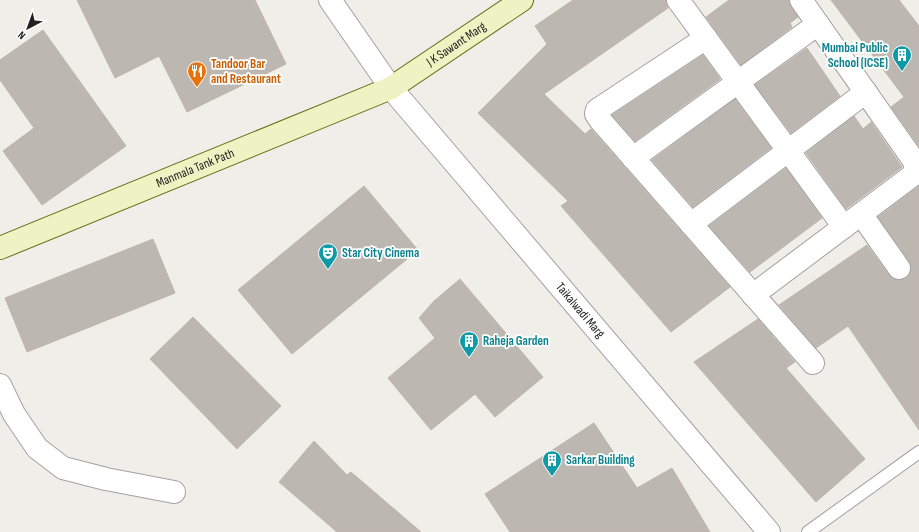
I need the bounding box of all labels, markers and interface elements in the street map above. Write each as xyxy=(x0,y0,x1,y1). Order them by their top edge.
north arrow xyxy=(8,8,48,48)
street label: J K Sawant Marg xyxy=(422,18,489,70)
text: N xyxy=(15,28,28,42)
place label: Mumbai Public School (ICSE) xyxy=(822,40,889,71)
building icon: Mumbai Public School (ICSE) xyxy=(891,44,913,72)
place label: Tandoor Bar and Restaurant xyxy=(211,56,282,87)
restaurant icon: Tandoor Bar and Restaurant xyxy=(186,60,208,88)
street label: Manmala Tank Path xyxy=(154,145,237,191)
theatre icon: Star City Cinema xyxy=(317,242,339,270)
place label: Star City Cinema xyxy=(342,245,419,261)
street label: Taikalwadi Marg xyxy=(552,279,608,341)
building icon: Raheja Garden xyxy=(458,330,480,358)
place label: Raheja Garden xyxy=(483,333,549,349)
building icon: Sarkar Building xyxy=(541,449,563,477)
place label: Sarkar Building xyxy=(566,452,635,468)

